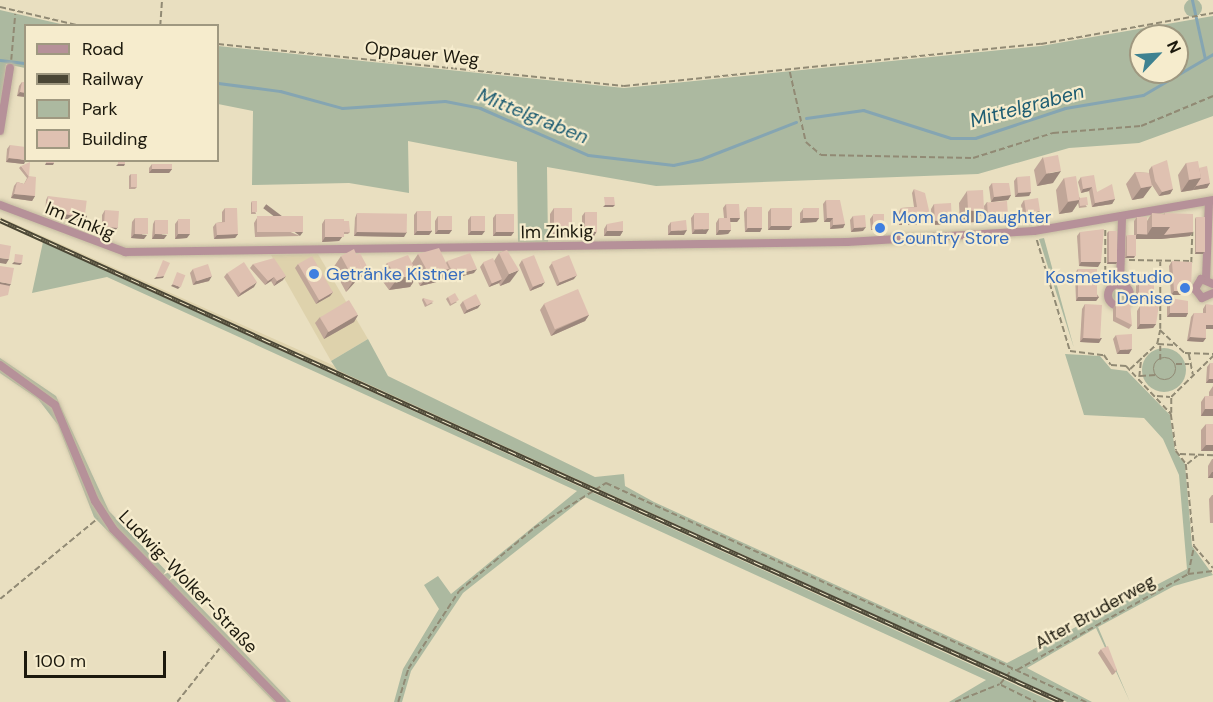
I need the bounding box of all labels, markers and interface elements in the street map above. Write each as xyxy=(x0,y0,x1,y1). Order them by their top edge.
legend xyxy=(24,24,219,162)
north arrow xyxy=(1129,24,1189,84)
text: Road xyxy=(82,37,124,61)
street label: Oppauer Weg xyxy=(364,37,480,71)
text: N xyxy=(1162,37,1186,57)
text: Railway xyxy=(82,67,144,91)
water label: Mittelgraben xyxy=(967,79,1087,133)
water label: Mittelgraben xyxy=(474,83,592,149)
text: Park xyxy=(82,97,118,121)
text: Building xyxy=(82,127,147,151)
street label: Im Zinkig xyxy=(42,197,118,245)
place label: Mom and Daughter Country Store xyxy=(892,207,1051,250)
street label: Im Zinkig xyxy=(520,221,594,243)
marker: Mom and Daughter Country Store xyxy=(873,221,887,235)
place label: Getränke Kistner xyxy=(326,263,465,285)
marker: Getränke Kistner xyxy=(307,267,321,281)
place label: Kosmetikstudio Denise xyxy=(1045,267,1173,310)
marker: Kosmetikstudio Denise xyxy=(1178,281,1192,295)
street label: Ludwig-Wolker-Straße xyxy=(114,506,262,658)
street label: Alter Bruderweg xyxy=(1031,570,1159,654)
scale bar xyxy=(27,639,170,677)
text: 100 m xyxy=(35,649,86,673)

